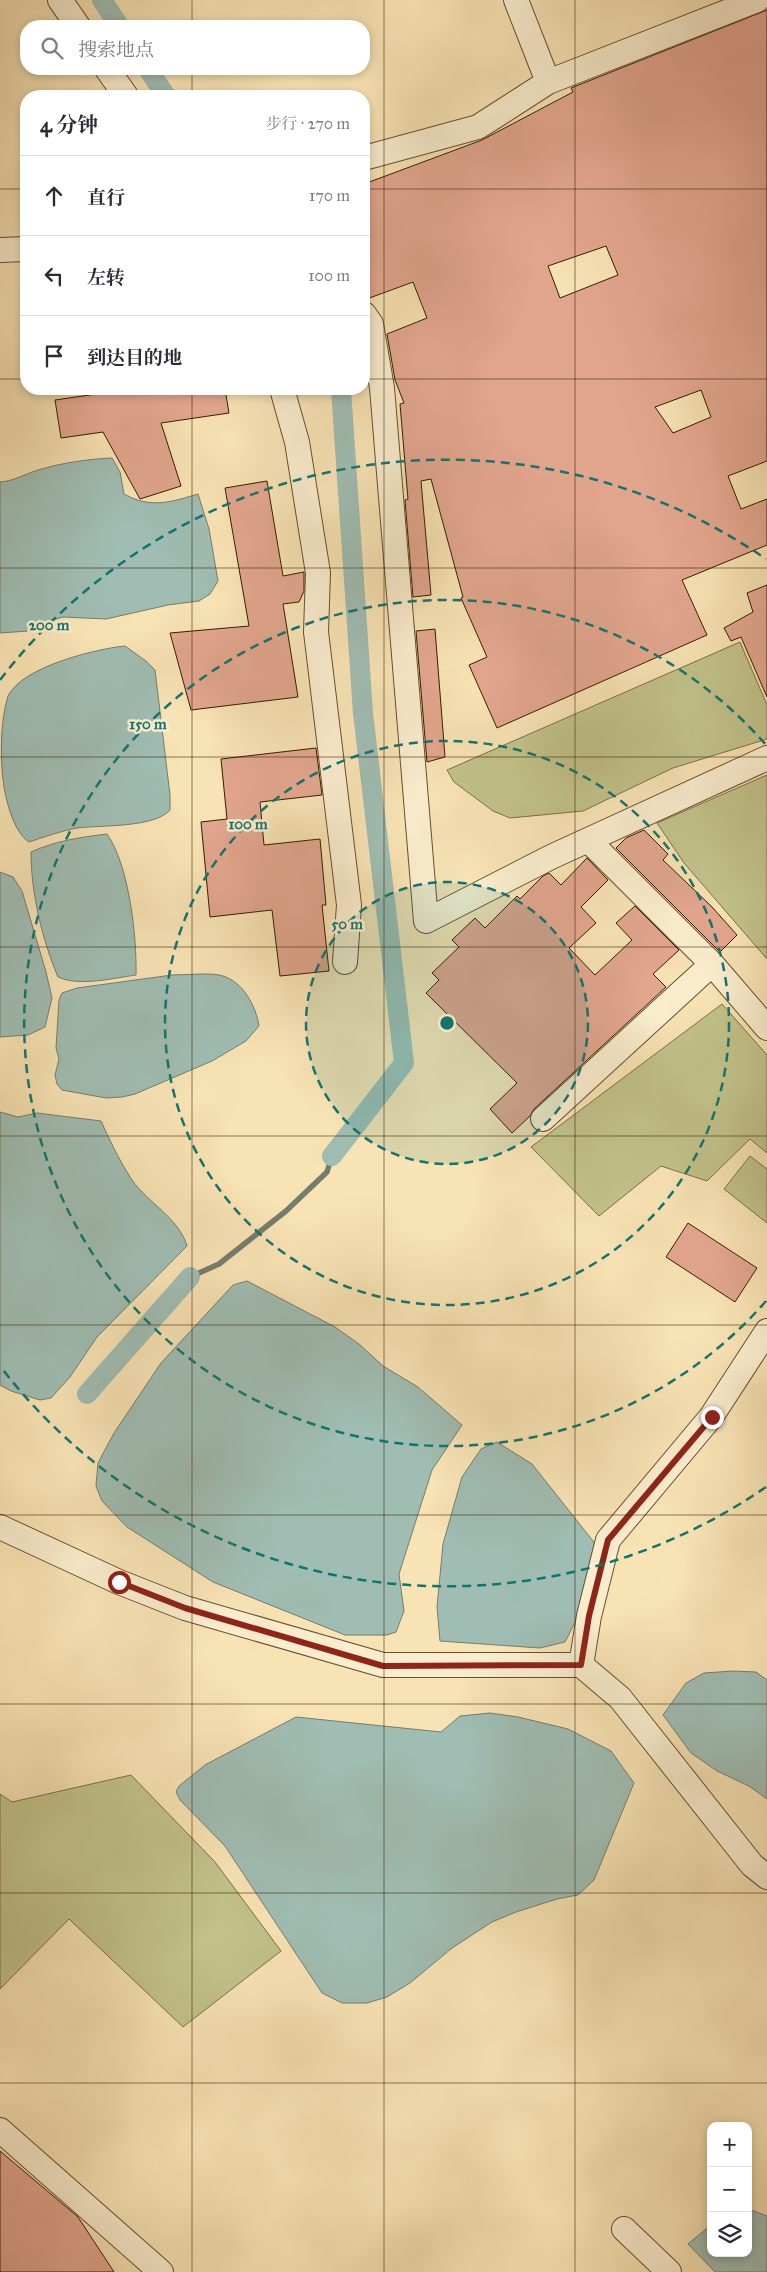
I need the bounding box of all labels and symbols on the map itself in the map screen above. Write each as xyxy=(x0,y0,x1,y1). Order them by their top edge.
text: 200 m xyxy=(29,616,70,634)
text: 150 m xyxy=(129,715,167,733)
text: 100 m xyxy=(228,815,268,833)
text: 50 m xyxy=(331,915,363,933)
centre of rings xyxy=(438,1014,456,1032)
route end xyxy=(701,1406,724,1429)
route start xyxy=(108,1571,131,1594)

